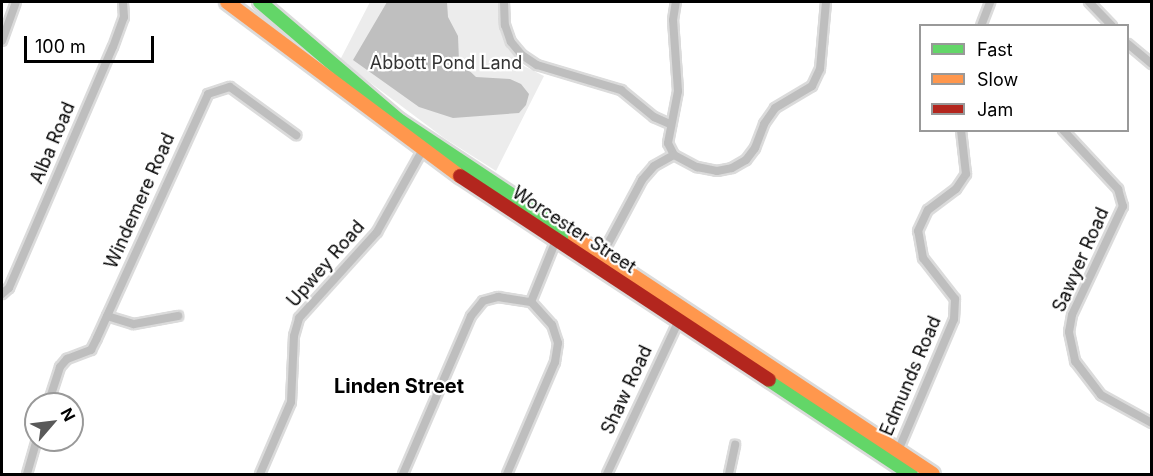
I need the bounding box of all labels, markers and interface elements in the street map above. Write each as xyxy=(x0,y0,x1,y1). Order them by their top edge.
scale bar xyxy=(27,24,158,62)
legend xyxy=(919,24,1129,132)
text: 100 m xyxy=(35,36,86,57)
text: Fast xyxy=(977,39,1013,60)
park label: Abbott Pond Land xyxy=(370,52,522,74)
text: Slow xyxy=(977,69,1018,90)
street label: Alba Road xyxy=(26,99,80,187)
text: Jam xyxy=(977,99,1013,120)
street label: Windemere Road xyxy=(100,130,180,272)
street label: Worcester Street xyxy=(508,182,640,278)
street label: Sawyer Road xyxy=(1048,204,1114,316)
street label: Upwey Road xyxy=(283,216,369,312)
street label: Edmunds Road xyxy=(876,313,946,439)
street label: Shaw Road xyxy=(597,342,657,438)
district label: Linden Street xyxy=(334,374,464,398)
north arrow xyxy=(24,392,84,452)
text: N xyxy=(56,404,80,425)

